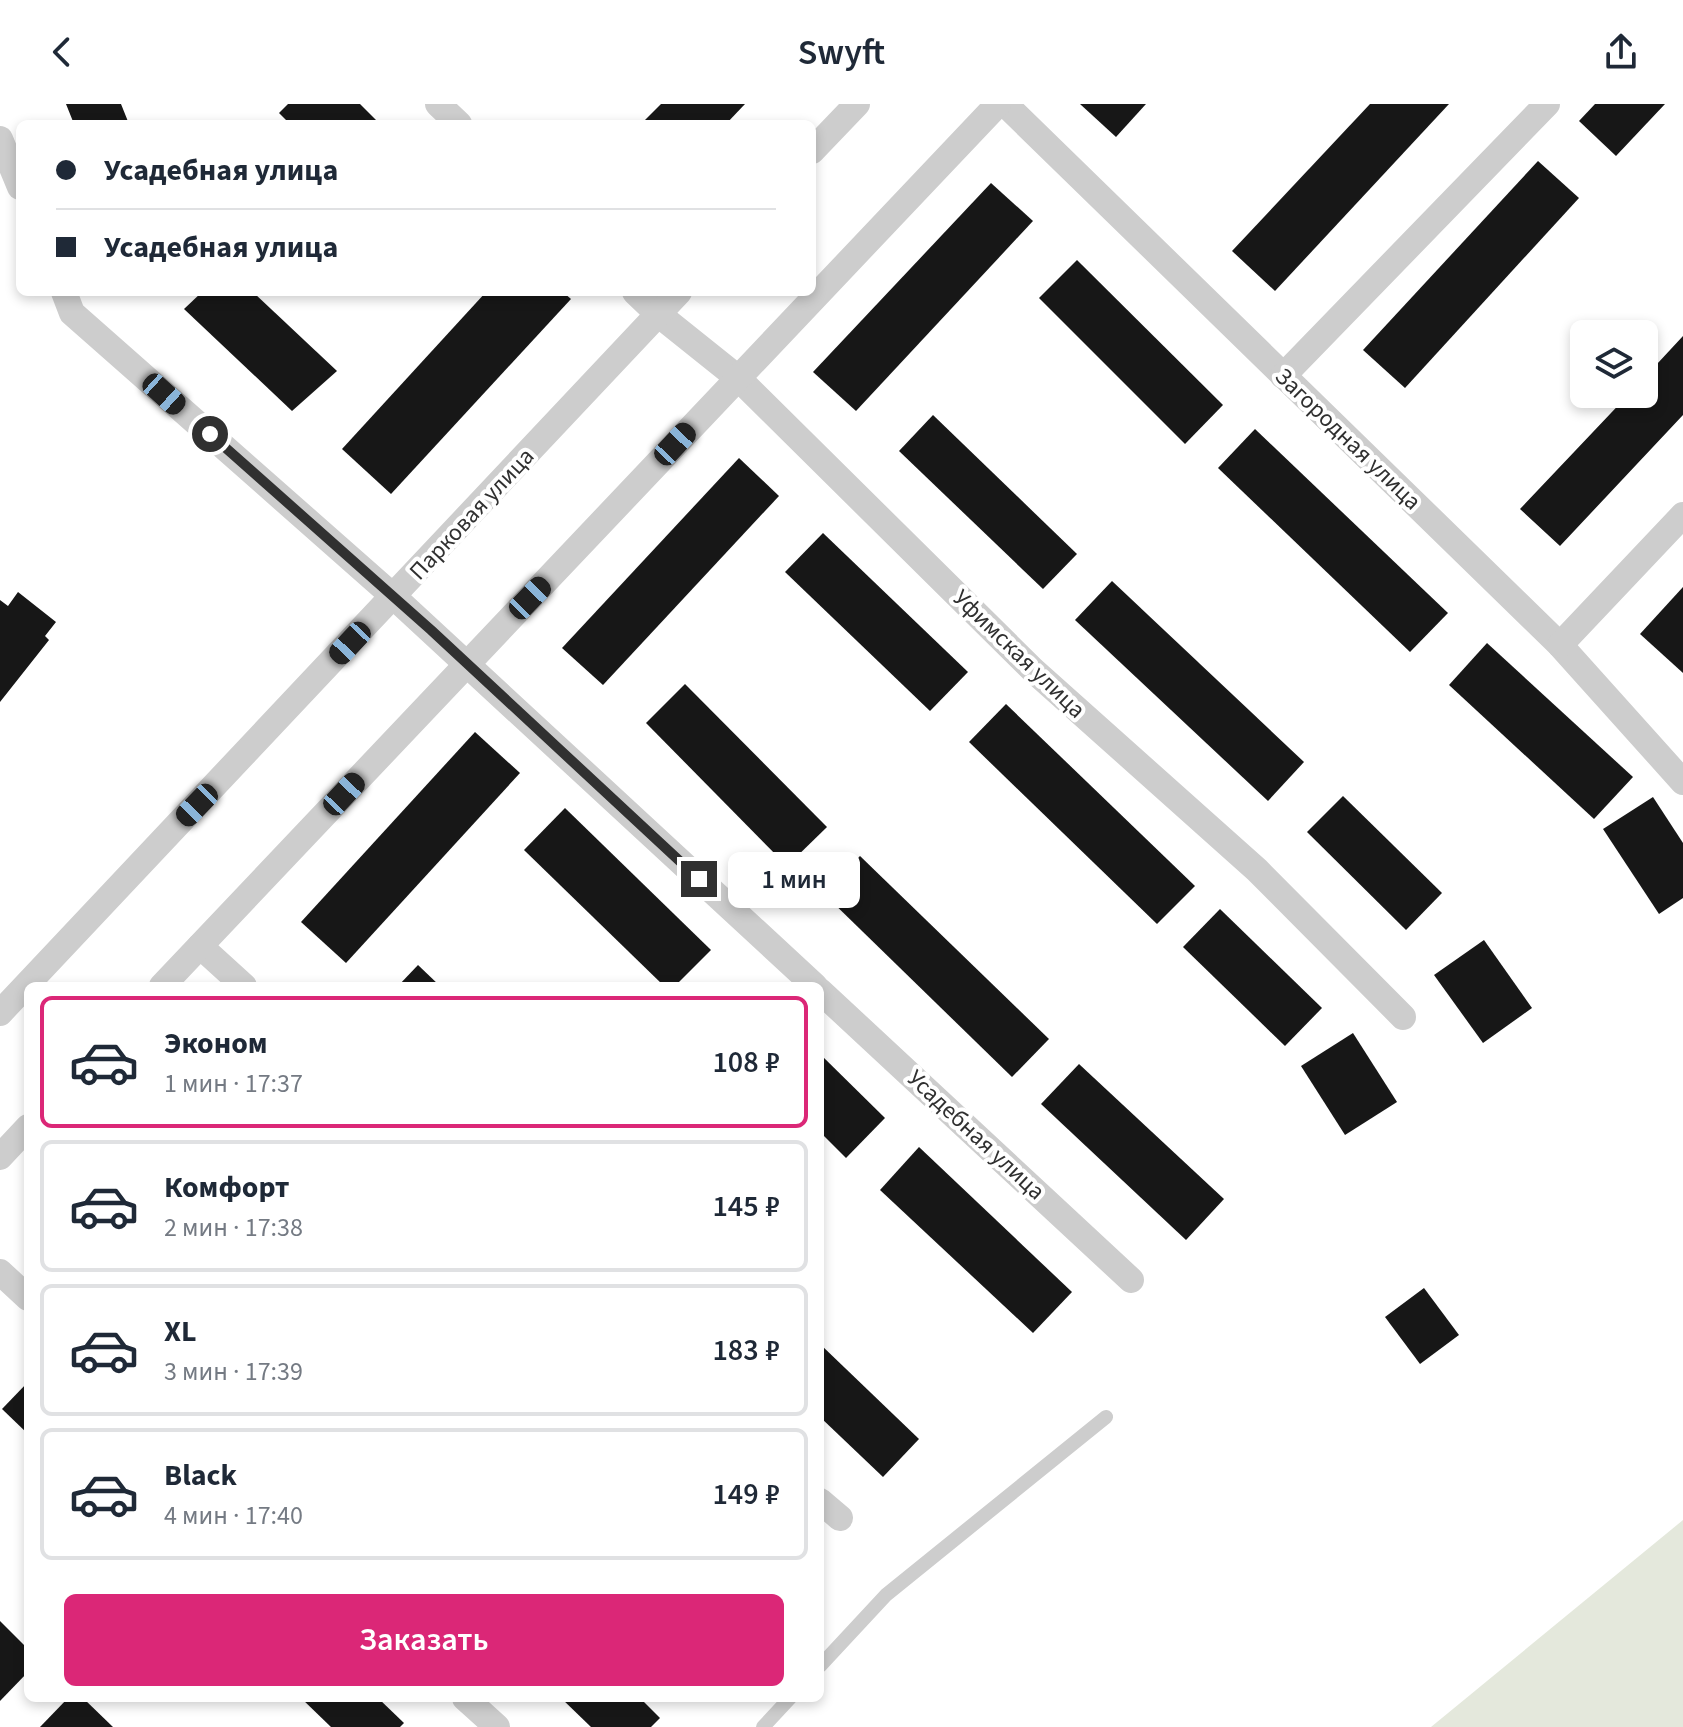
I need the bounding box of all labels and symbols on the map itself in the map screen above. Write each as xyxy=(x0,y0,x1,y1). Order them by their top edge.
street label: Загородная улица xyxy=(1267,360,1429,518)
car xyxy=(138,369,190,419)
route start xyxy=(192,416,228,452)
car xyxy=(650,418,700,470)
street label: Парковая улица xyxy=(401,440,543,588)
car xyxy=(505,572,555,624)
street label: Уфимская улица xyxy=(945,581,1093,727)
car xyxy=(325,617,375,669)
car xyxy=(319,768,369,820)
car xyxy=(172,779,222,831)
callout: 1 мин xyxy=(727,851,859,907)
route end xyxy=(681,861,717,897)
street label: Усадебная улица xyxy=(899,1062,1053,1208)

